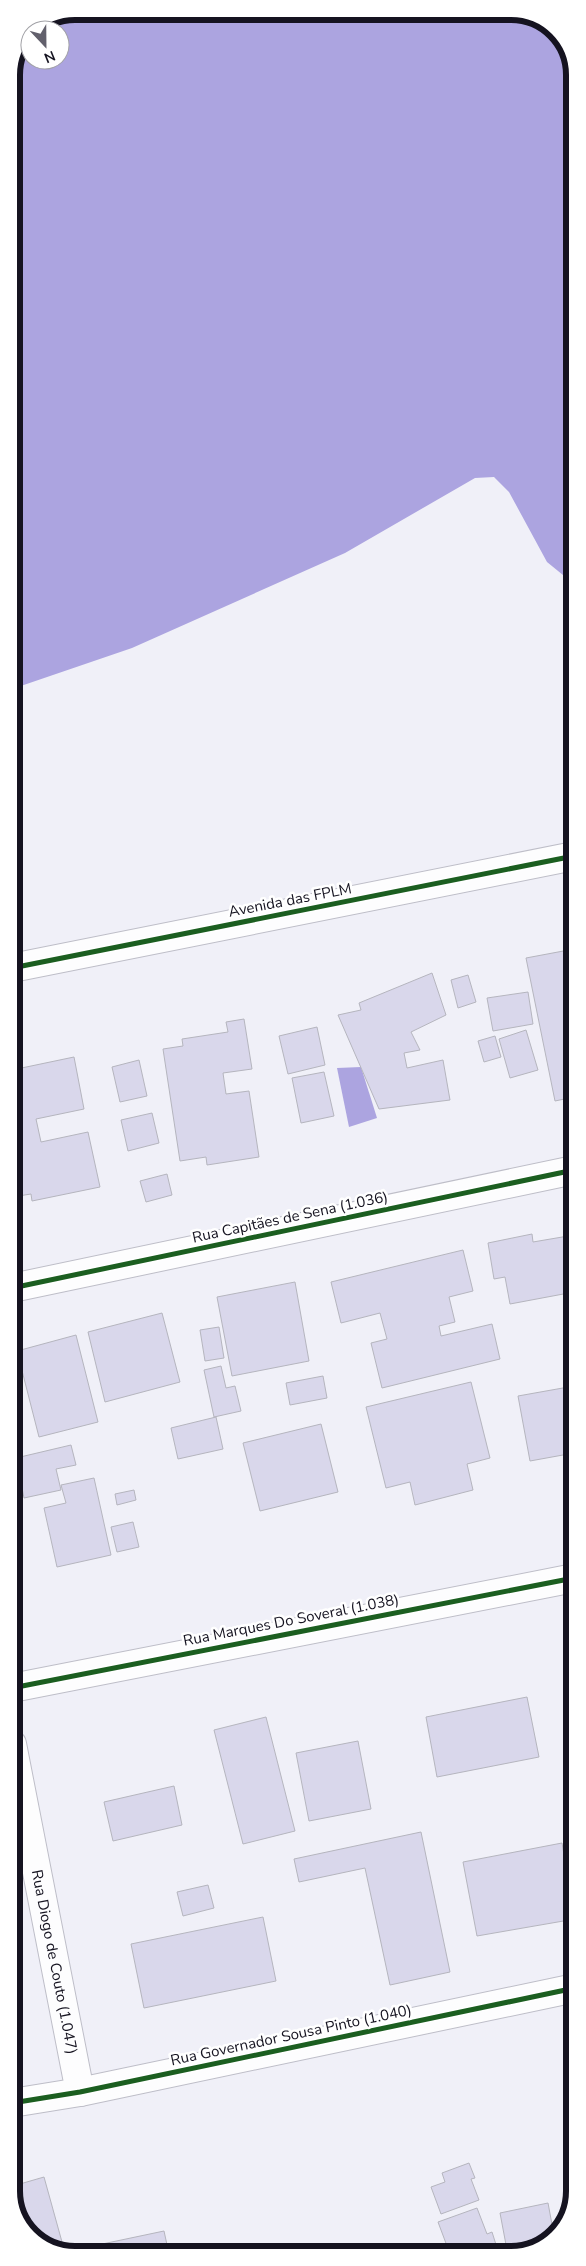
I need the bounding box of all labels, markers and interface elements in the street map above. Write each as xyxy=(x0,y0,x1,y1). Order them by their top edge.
north arrow xyxy=(20,20,70,70)
text: N xyxy=(41,46,58,67)
street label: Avenida das FPLM xyxy=(227,878,353,922)
street label: Rua Capitães de Sena (1.036) xyxy=(190,1186,390,1248)
street label: Rua Marques Do Soveral (1.038) xyxy=(181,1589,401,1651)
street label: Rua Diogo de Couto (1.047) xyxy=(27,1868,82,2056)
street label: Rua Governador Sousa Pinto (1.040) xyxy=(169,2000,413,2070)

